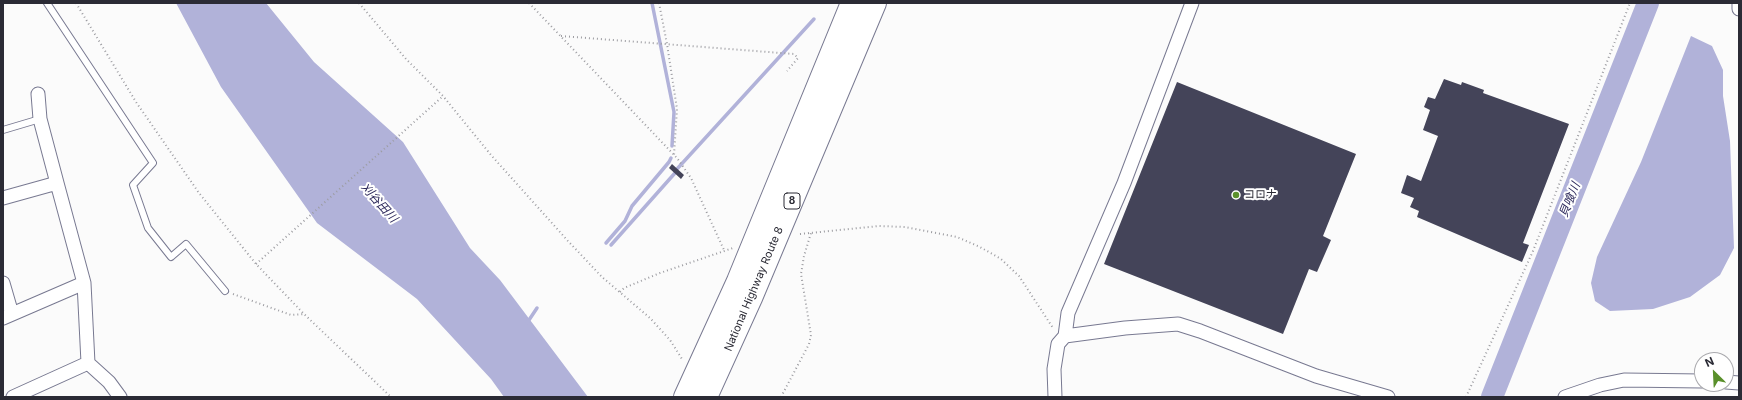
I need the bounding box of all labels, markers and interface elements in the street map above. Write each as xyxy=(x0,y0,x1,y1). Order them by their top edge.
water label: 刈谷田川 xyxy=(358,180,400,226)
water label: 貝喰川 xyxy=(1557,181,1583,219)
place label: コロナ xyxy=(1244,188,1277,202)
marker: コロナ xyxy=(1231,190,1241,200)
road number: 8 xyxy=(784,193,800,209)
street label: National Highway Route 8 xyxy=(722,225,786,353)
north arrow xyxy=(1694,352,1734,392)
text: N xyxy=(1703,354,1716,370)

